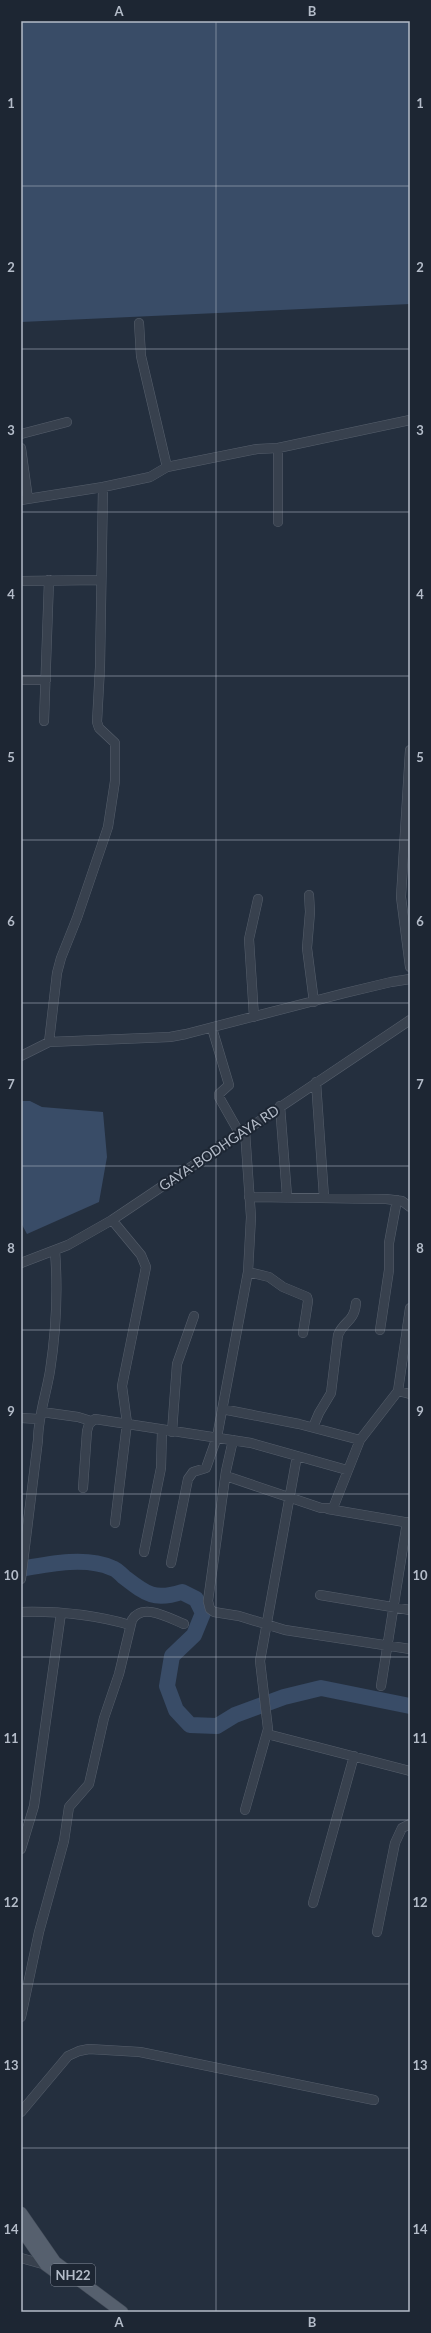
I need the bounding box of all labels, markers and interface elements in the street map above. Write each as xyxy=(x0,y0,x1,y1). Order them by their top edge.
text: A xyxy=(113,3,124,19)
text: B xyxy=(308,3,317,19)
text: 1 xyxy=(7,95,15,111)
text: 1 xyxy=(416,95,424,111)
text: 2 xyxy=(7,259,15,275)
text: 2 xyxy=(416,259,424,275)
text: 3 xyxy=(7,422,15,438)
text: 3 xyxy=(416,422,424,438)
text: 4 xyxy=(7,586,15,602)
text: 4 xyxy=(416,586,424,602)
text: 5 xyxy=(7,749,15,765)
text: 5 xyxy=(416,749,424,765)
text: 6 xyxy=(7,913,15,929)
text: 6 xyxy=(416,913,424,929)
text: 7 xyxy=(7,1076,15,1092)
text: 7 xyxy=(416,1076,424,1092)
street label: GAYA-BODHGAYA RD xyxy=(155,1101,282,1194)
text: 8 xyxy=(7,1240,15,1256)
text: 8 xyxy=(416,1240,424,1256)
text: 9 xyxy=(7,1403,15,1419)
text: 9 xyxy=(416,1403,424,1419)
text: 10 xyxy=(3,1567,19,1583)
text: 10 xyxy=(412,1567,428,1583)
text: 11 xyxy=(3,1730,19,1746)
text: 11 xyxy=(412,1730,428,1746)
text: 12 xyxy=(3,1894,19,1910)
text: 12 xyxy=(412,1894,428,1910)
text: 13 xyxy=(3,2057,19,2073)
text: 13 xyxy=(412,2057,428,2073)
text: 14 xyxy=(3,2221,19,2237)
text: 14 xyxy=(412,2221,428,2237)
road number: NH22 xyxy=(51,2264,95,2286)
text: A xyxy=(113,2314,124,2330)
text: B xyxy=(308,2314,317,2330)

